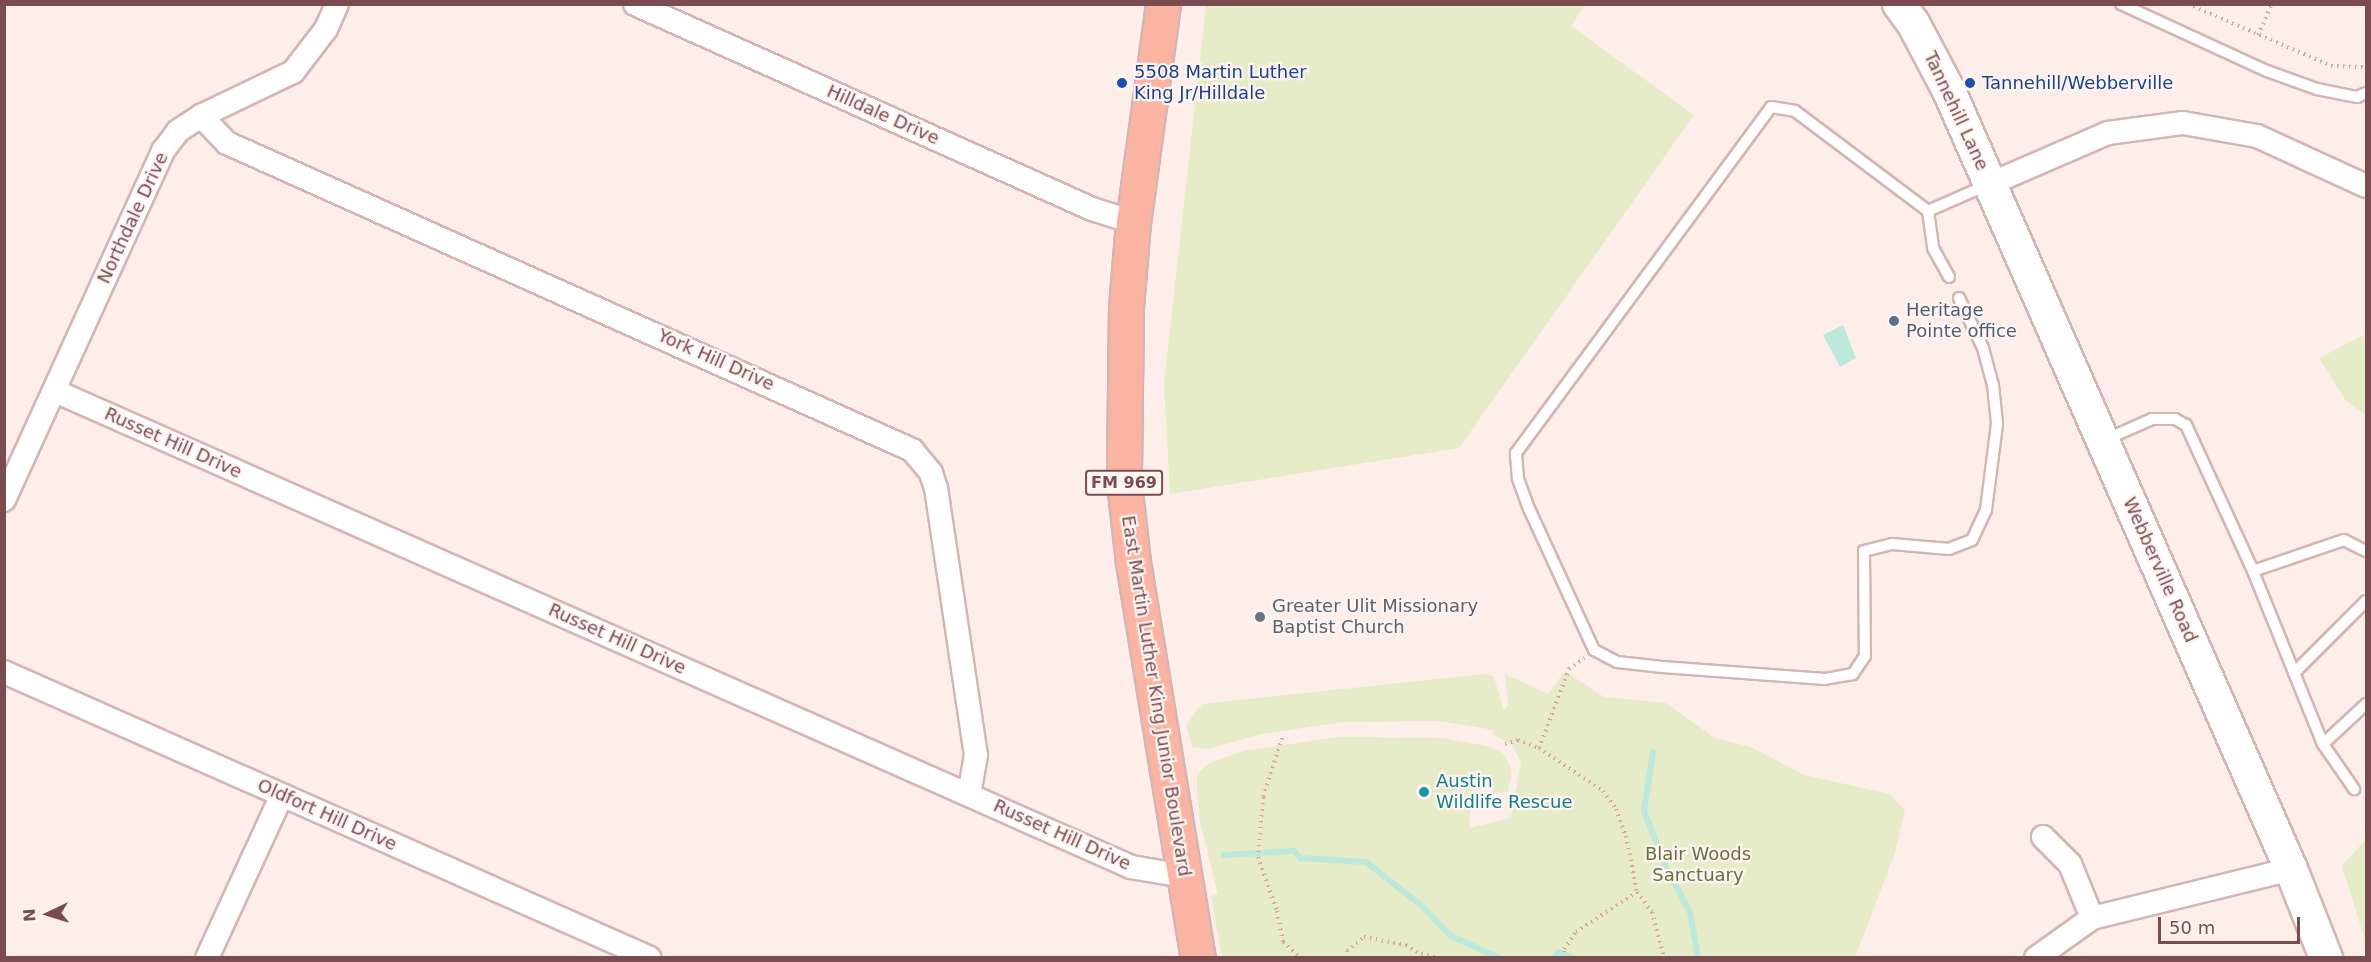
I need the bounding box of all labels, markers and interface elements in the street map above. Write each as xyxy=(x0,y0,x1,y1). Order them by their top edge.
street label: Tannehill Lane xyxy=(1919,48,1993,174)
place label: 5508 Martin Luther King Jr/Hilldale xyxy=(1134,62,1307,104)
place label: Tannehill/Webberville xyxy=(1982,72,2173,94)
marker: 5508 Martin Luther King Jr/Hilldale xyxy=(1115,76,1129,90)
marker: Tannehill/Webberville xyxy=(1963,76,1977,90)
street label: Hilldale Drive xyxy=(823,81,943,149)
street label: Northdale Drive xyxy=(93,149,173,287)
place label: Heritage Pointe office xyxy=(1906,300,2017,342)
marker: Heritage Pointe office xyxy=(1887,314,1901,328)
street label: York Hill Drive xyxy=(654,325,778,395)
street label: Russet Hill Drive xyxy=(101,403,245,483)
road number: FM 969 xyxy=(1085,470,1163,496)
street label: Webberville Road xyxy=(2118,494,2202,646)
street label: East Martin Luther King Junior Boulevard xyxy=(1117,514,1195,878)
place label: Greater Ulit Missionary Baptist Church xyxy=(1272,596,1478,638)
street label: Russet Hill Drive xyxy=(545,599,689,679)
marker: Greater Ulit Missionary Baptist Church xyxy=(1253,610,1267,624)
place label: Austin Wildlife Rescue xyxy=(1436,771,1572,814)
street label: Oldfort Hill Drive xyxy=(254,775,400,855)
marker: Austin Wildlife Rescue xyxy=(1417,785,1431,799)
street label: Russet Hill Drive xyxy=(990,795,1134,875)
park label: Blair Woods Sanctuary xyxy=(1645,844,1751,886)
north arrow xyxy=(18,884,78,944)
scale bar xyxy=(2161,905,2304,943)
text: N xyxy=(20,908,39,923)
text: 50 m xyxy=(2169,917,2215,938)

